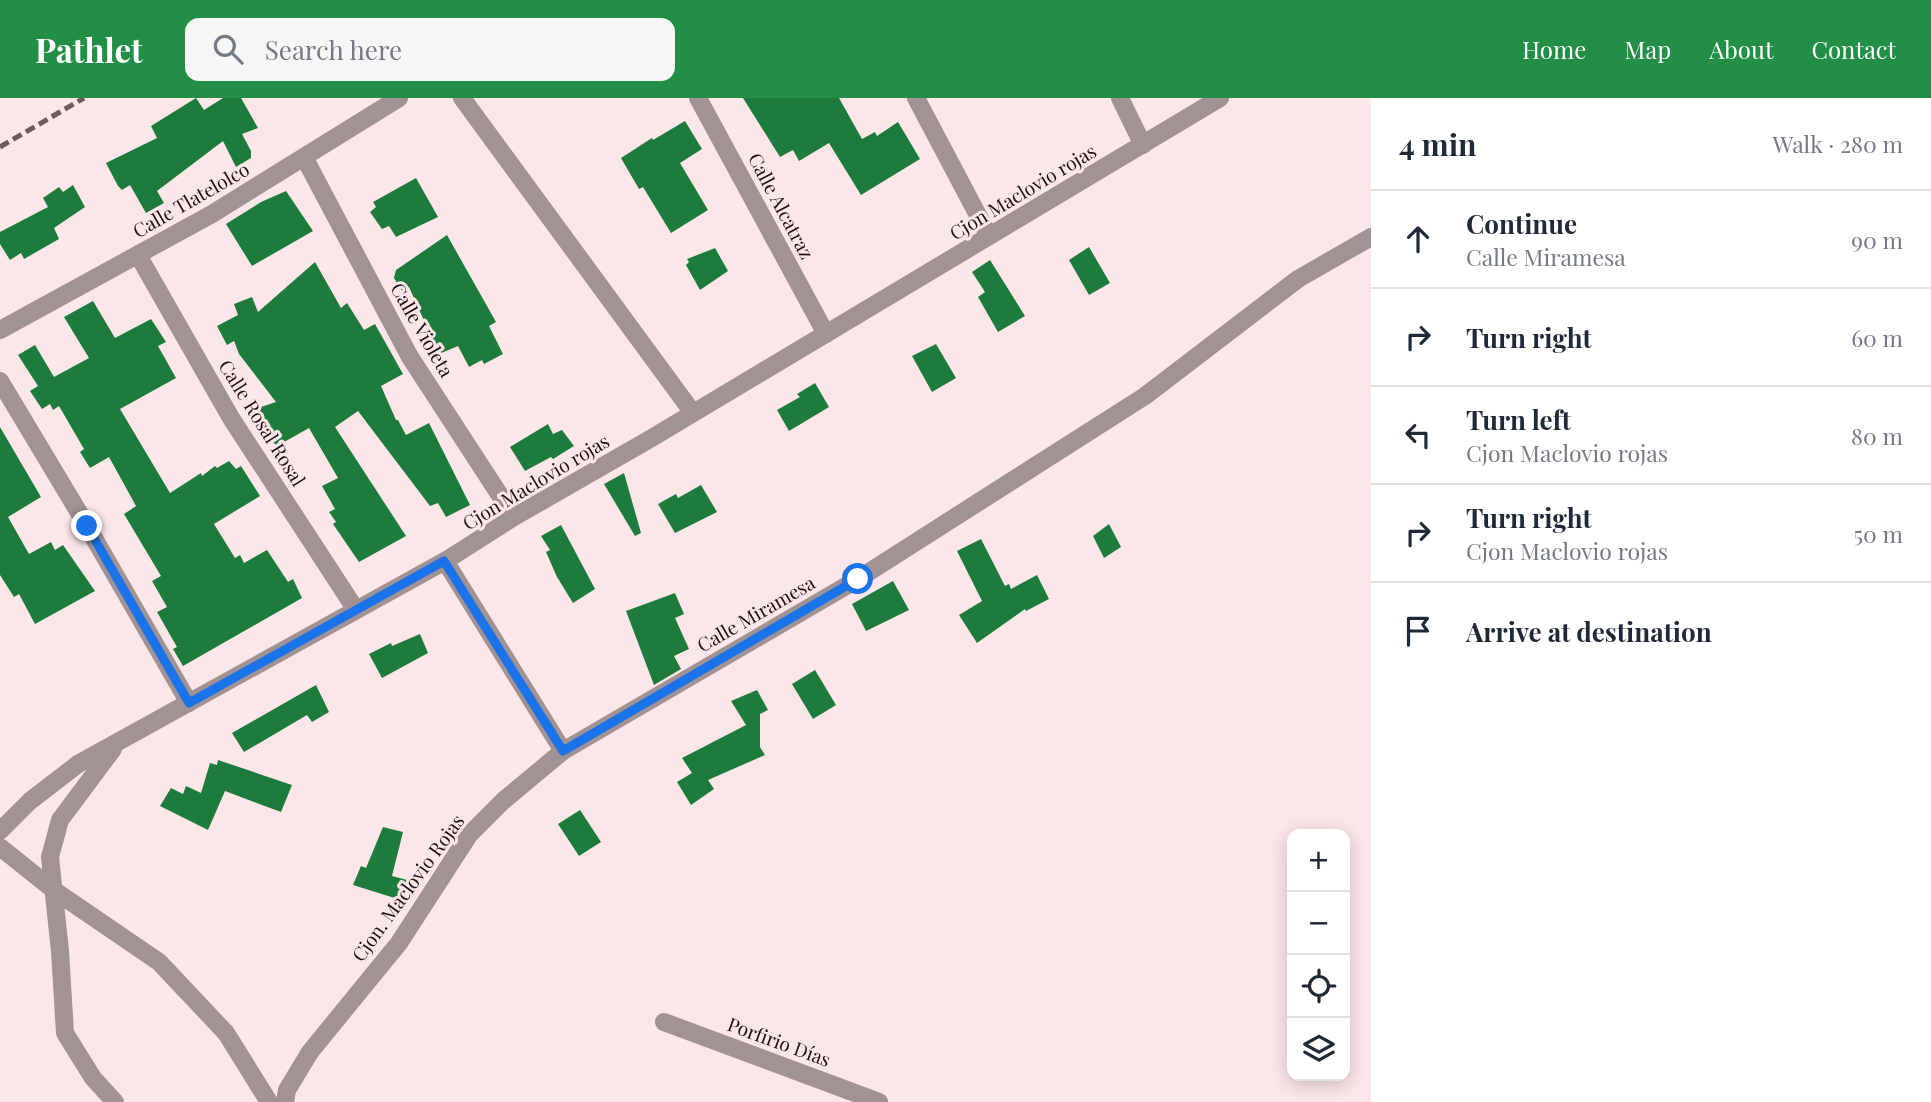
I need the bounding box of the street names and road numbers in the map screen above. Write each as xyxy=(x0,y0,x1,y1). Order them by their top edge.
street label: Cjon Maclovio rojas xyxy=(944,137,1101,245)
street label: Calle Alcatraz xyxy=(743,148,821,263)
street label: Calle Tlatelolco xyxy=(128,155,253,243)
street label: Calle Violeta xyxy=(385,277,461,382)
street label: Calle Rosal Rosal xyxy=(214,354,312,491)
street label: Cjon Maclovio rojas xyxy=(457,427,614,535)
street label: Calle Miramesa xyxy=(692,569,820,657)
street label: Cjon. Maclovio Rojas xyxy=(345,809,469,966)
street label: Porfirio Días xyxy=(724,1010,834,1072)

